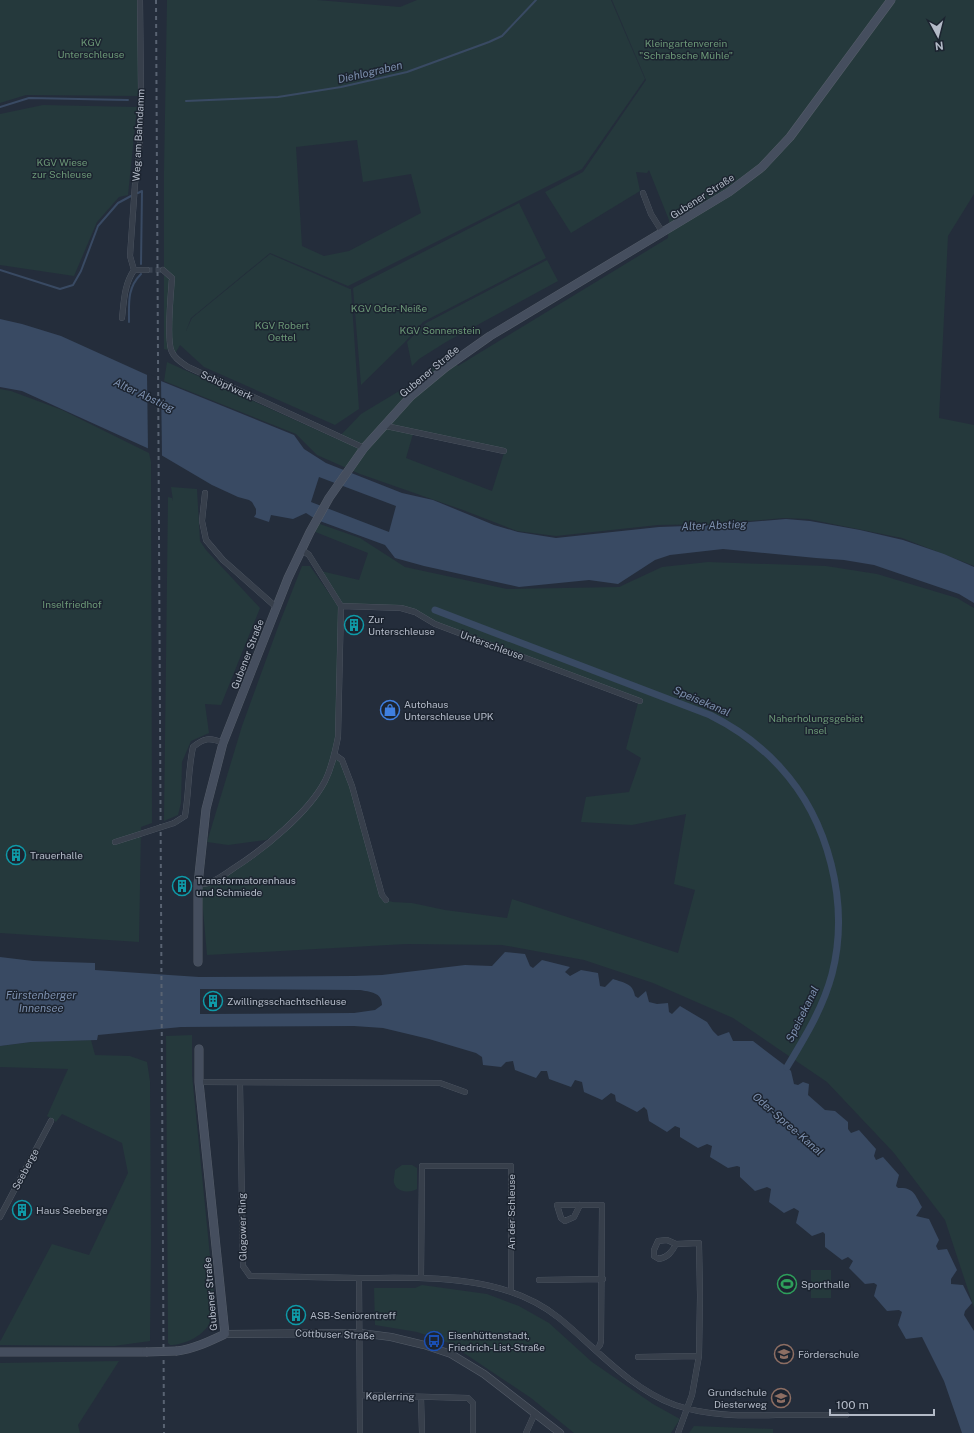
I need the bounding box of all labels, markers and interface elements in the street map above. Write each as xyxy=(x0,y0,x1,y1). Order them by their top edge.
north arrow xyxy=(918,16,958,56)
park label: KGV Unterschleuse xyxy=(57,36,125,60)
park label: Kleingartenverein "Schrabsche Mühle" xyxy=(639,37,733,61)
text: N xyxy=(934,39,944,52)
water label: Diehlograben xyxy=(336,59,404,85)
street label: Weg am Bahndamm xyxy=(130,88,146,182)
park label: KGV Wiese zur Schleuse xyxy=(32,156,92,180)
street label: Gubener Straße xyxy=(668,171,736,221)
park label: KGV Oder-Neiße xyxy=(351,302,427,314)
park label: KGV Robert Oettel xyxy=(255,319,309,343)
park label: KGV Sonnenstein xyxy=(400,324,481,336)
street label: Gubener Straße xyxy=(397,342,461,399)
street label: Schöpfwerk xyxy=(199,368,255,402)
water label: Alter Abstieg xyxy=(112,376,177,414)
water label: Alter Abstieg xyxy=(681,518,747,532)
park label: Inselfriedhof xyxy=(42,598,102,610)
place label: Zur Unterschleuse xyxy=(368,613,435,637)
building icon: Zur Unterschleuse xyxy=(343,614,365,636)
street label: Gubener Straße xyxy=(228,617,266,691)
street label: Unterschleuse xyxy=(458,628,526,662)
water label: Speisekanal xyxy=(672,684,732,718)
place label: Autohaus Unterschleuse UPK xyxy=(404,698,494,722)
shop icon: Autohaus Unterschleuse UPK xyxy=(379,699,401,721)
park label: Naherholungsgebiet Insel xyxy=(769,712,864,736)
building icon: Trauerhalle xyxy=(5,844,27,866)
place label: Trauerhalle xyxy=(30,849,83,861)
place label: Transformatorenhaus und Schmiede xyxy=(196,874,296,898)
building icon: Transformatorenhaus und Schmiede xyxy=(171,875,193,897)
water label: Speisekanal xyxy=(783,984,821,1044)
water label: Fürstenberger Innensee xyxy=(6,989,77,1014)
building icon: Zwillingsschachtschleuse xyxy=(202,990,224,1012)
place label: Zwillingsschachtschleuse xyxy=(227,995,347,1007)
water label: Oder-Spree-Kanal xyxy=(750,1090,826,1158)
street label: Seeberge xyxy=(9,1146,41,1192)
street label: An der Schleuse xyxy=(505,1174,517,1250)
street label: Glogower Ring xyxy=(235,1193,249,1261)
building icon: Haus Seeberge xyxy=(11,1199,33,1221)
place label: Haus Seeberge xyxy=(36,1204,108,1216)
street label: Gubener Straße xyxy=(201,1256,219,1331)
sports icon: Sporthalle xyxy=(776,1273,798,1295)
place label: Sporthalle xyxy=(801,1278,850,1290)
building icon: ASB-Seniorentreff xyxy=(285,1304,307,1326)
place label: ASB-Seniorentreff xyxy=(310,1309,396,1321)
street label: Cottbuser Straße xyxy=(295,1327,375,1341)
place label: Eisenhüttenstadt, Friedrich-List-Straße xyxy=(448,1329,545,1353)
bus stop icon: Eisenhüttenstadt, Friedrich-List-Straße xyxy=(423,1330,445,1352)
school or university icon: Förderschule xyxy=(773,1343,795,1365)
place label: Förderschule xyxy=(798,1348,860,1360)
place label: Grundschule Diesterweg xyxy=(708,1386,767,1410)
school or university icon: Grundschule Diesterweg xyxy=(770,1387,792,1409)
street label: Keplerring xyxy=(365,1390,415,1402)
scale bar xyxy=(830,1391,934,1417)
text: 100 m xyxy=(836,1398,869,1412)

